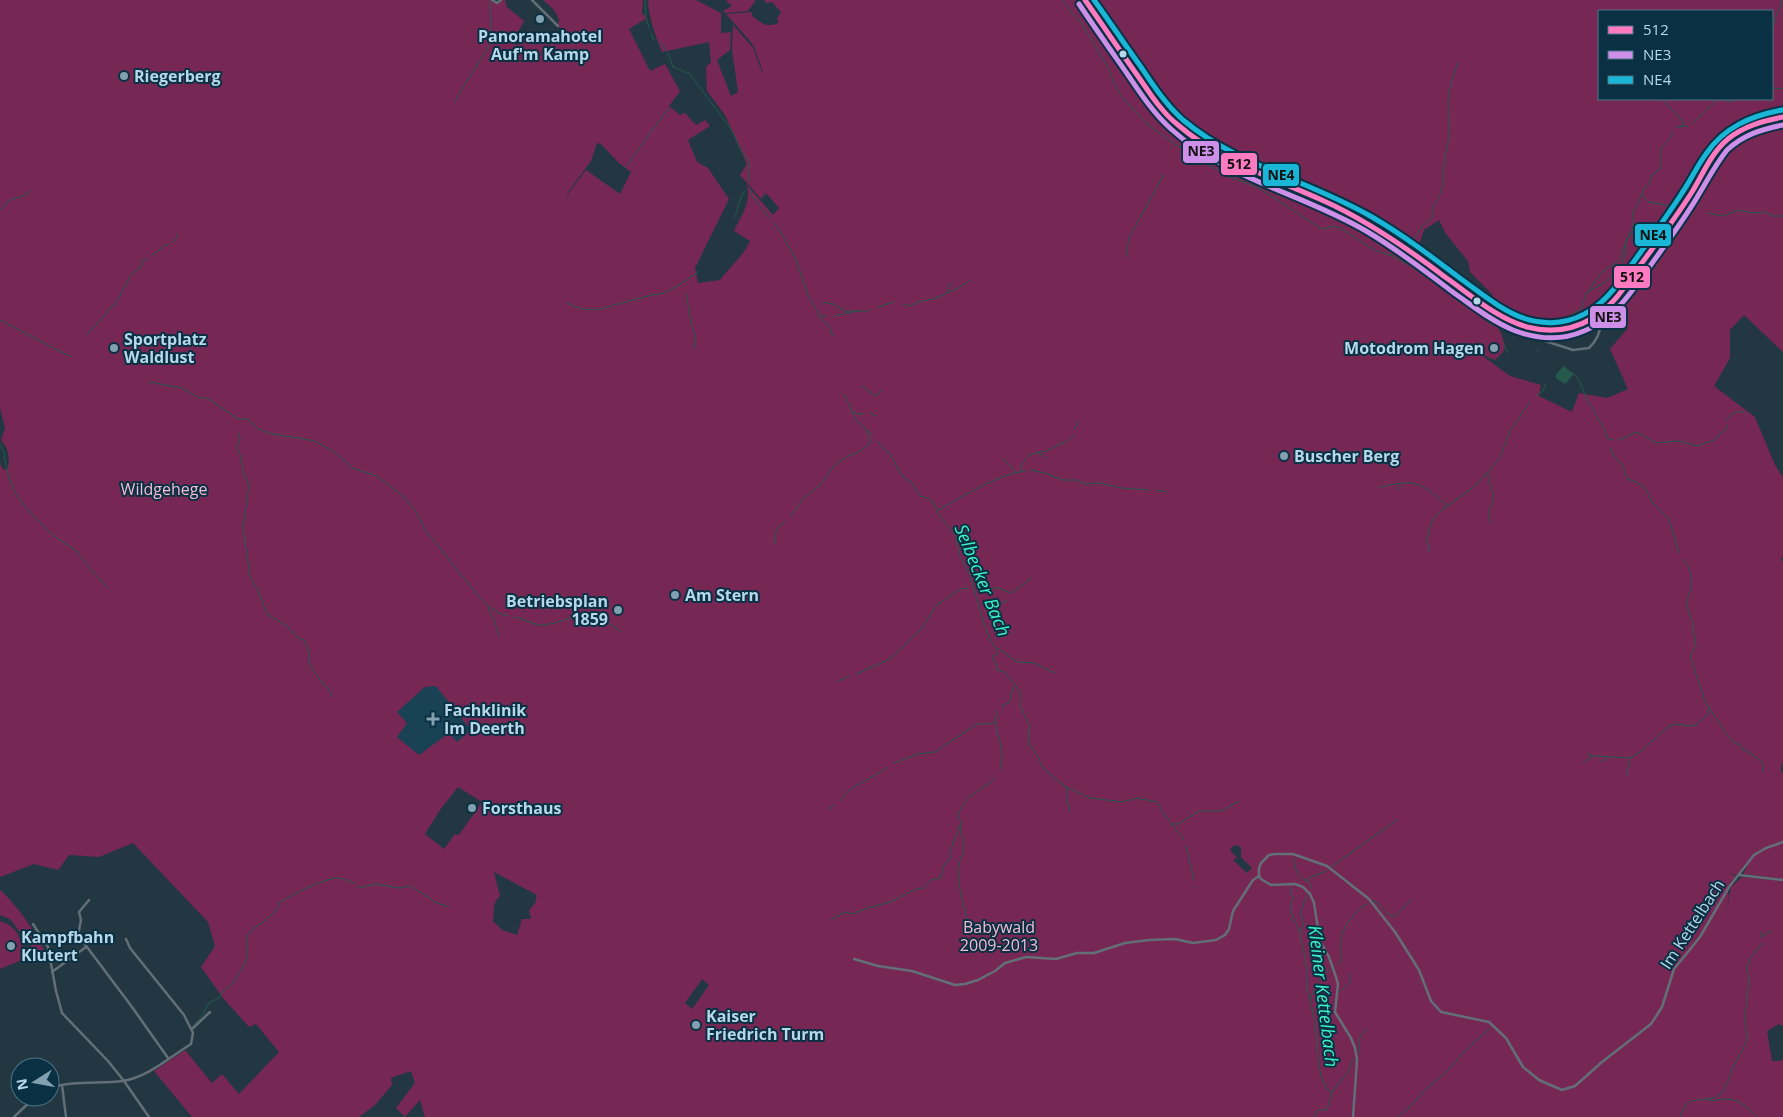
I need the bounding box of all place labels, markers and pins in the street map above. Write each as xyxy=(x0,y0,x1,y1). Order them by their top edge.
marker: Panoramahotel Auf'm Kamp xyxy=(534,13,546,25)
place label: Panoramahotel Auf'm Kamp xyxy=(478,25,602,65)
unlabelled marker xyxy=(1118,49,1128,59)
place label: Riegerberg xyxy=(134,65,221,87)
marker: Riegerberg xyxy=(118,70,130,82)
unlabelled marker xyxy=(1472,296,1482,306)
place label: Sportplatz Waldlust xyxy=(124,328,207,368)
place label: Motodrom Hagen xyxy=(1344,337,1484,359)
marker: Sportplatz Waldlust xyxy=(108,342,120,354)
marker: Motodrom Hagen xyxy=(1488,342,1500,354)
place label: Buscher Berg xyxy=(1294,445,1399,467)
marker: Buscher Berg xyxy=(1278,450,1290,462)
place label: Am Stern xyxy=(685,584,759,606)
marker: Am Stern xyxy=(669,589,681,601)
place label: Betriebsplan 1859 xyxy=(506,590,608,630)
marker: Betriebsplan 1859 xyxy=(612,604,624,616)
place label: Fachklinik Im Deerth xyxy=(444,699,526,739)
marker: Fachklinik Im Deerth xyxy=(426,712,440,726)
place label: Forsthaus xyxy=(482,797,562,819)
marker: Forsthaus xyxy=(466,802,478,814)
place label: Kampfbahn Klutert xyxy=(21,926,114,966)
marker: Kampfbahn Klutert xyxy=(5,940,17,952)
place label: Kaiser Friedrich Turm xyxy=(706,1005,824,1045)
marker: Kaiser Friedrich Turm xyxy=(690,1019,702,1031)

